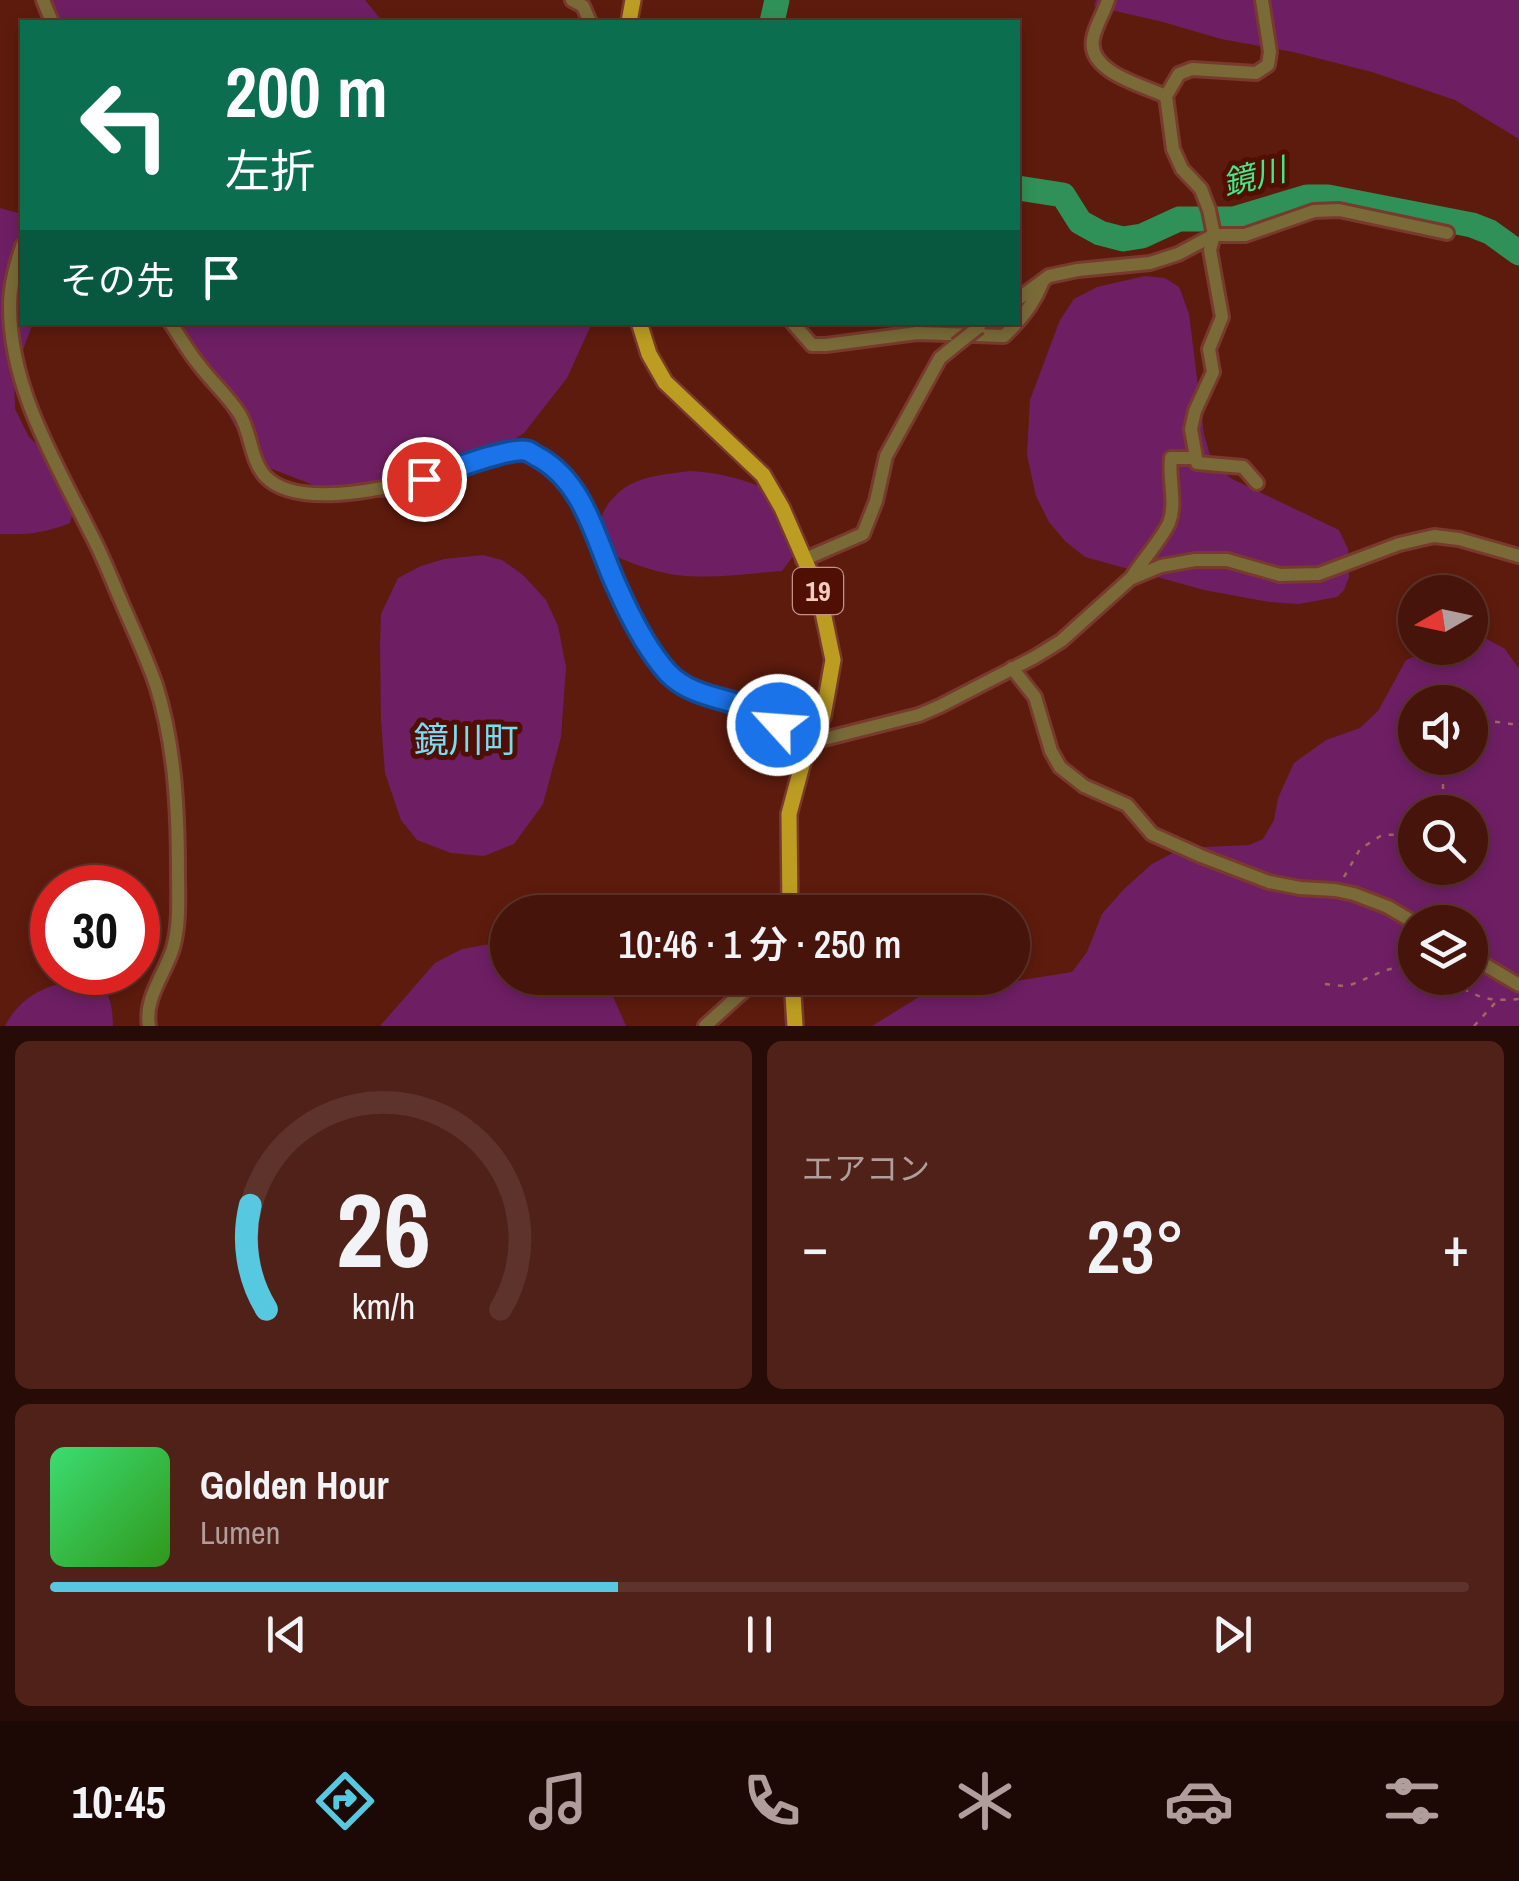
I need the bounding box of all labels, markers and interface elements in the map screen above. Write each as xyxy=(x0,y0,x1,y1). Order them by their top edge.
text: 200 m xyxy=(225,45,388,139)
icon: left xyxy=(60,60,190,190)
text: 左折 xyxy=(225,140,315,201)
water label: 鏡川 xyxy=(1218,147,1293,205)
icon: arrive xyxy=(194,250,249,305)
text: その先 xyxy=(60,255,174,306)
pin xyxy=(382,437,467,522)
icon: arrive xyxy=(397,452,452,507)
road number: 19 xyxy=(793,568,843,614)
north arrow xyxy=(1398,575,1488,665)
map controls xyxy=(1398,575,1488,995)
position arrow xyxy=(726,673,830,777)
button: sound xyxy=(1398,685,1488,775)
district label: 鏡川町 xyxy=(413,716,519,763)
button: search xyxy=(1398,795,1488,885)
speed limit sign: 30 xyxy=(30,865,160,995)
button: layers xyxy=(1398,905,1488,995)
text: 10:46 · 1 分 · 250 m xyxy=(619,919,901,970)
text: エアコン xyxy=(802,1147,930,1190)
text: 26 xyxy=(336,1159,431,1299)
text: 23° xyxy=(1086,1195,1185,1296)
text: − xyxy=(802,1209,828,1283)
text: + xyxy=(1443,1209,1469,1283)
text: km/h xyxy=(352,1282,415,1330)
text: Golden Hour xyxy=(200,1460,389,1511)
text: Lumen xyxy=(200,1511,280,1554)
icon: previous xyxy=(259,1607,314,1662)
icon: pause xyxy=(732,1607,787,1662)
icon: next xyxy=(1205,1607,1260,1662)
icon: directions xyxy=(310,1766,380,1836)
icon: music xyxy=(523,1766,593,1836)
icon: phone xyxy=(737,1766,807,1836)
icon: climate xyxy=(950,1766,1020,1836)
icon: car xyxy=(1164,1766,1234,1836)
icon: filters xyxy=(1377,1766,1447,1836)
text: 10:45 xyxy=(72,1771,166,1832)

